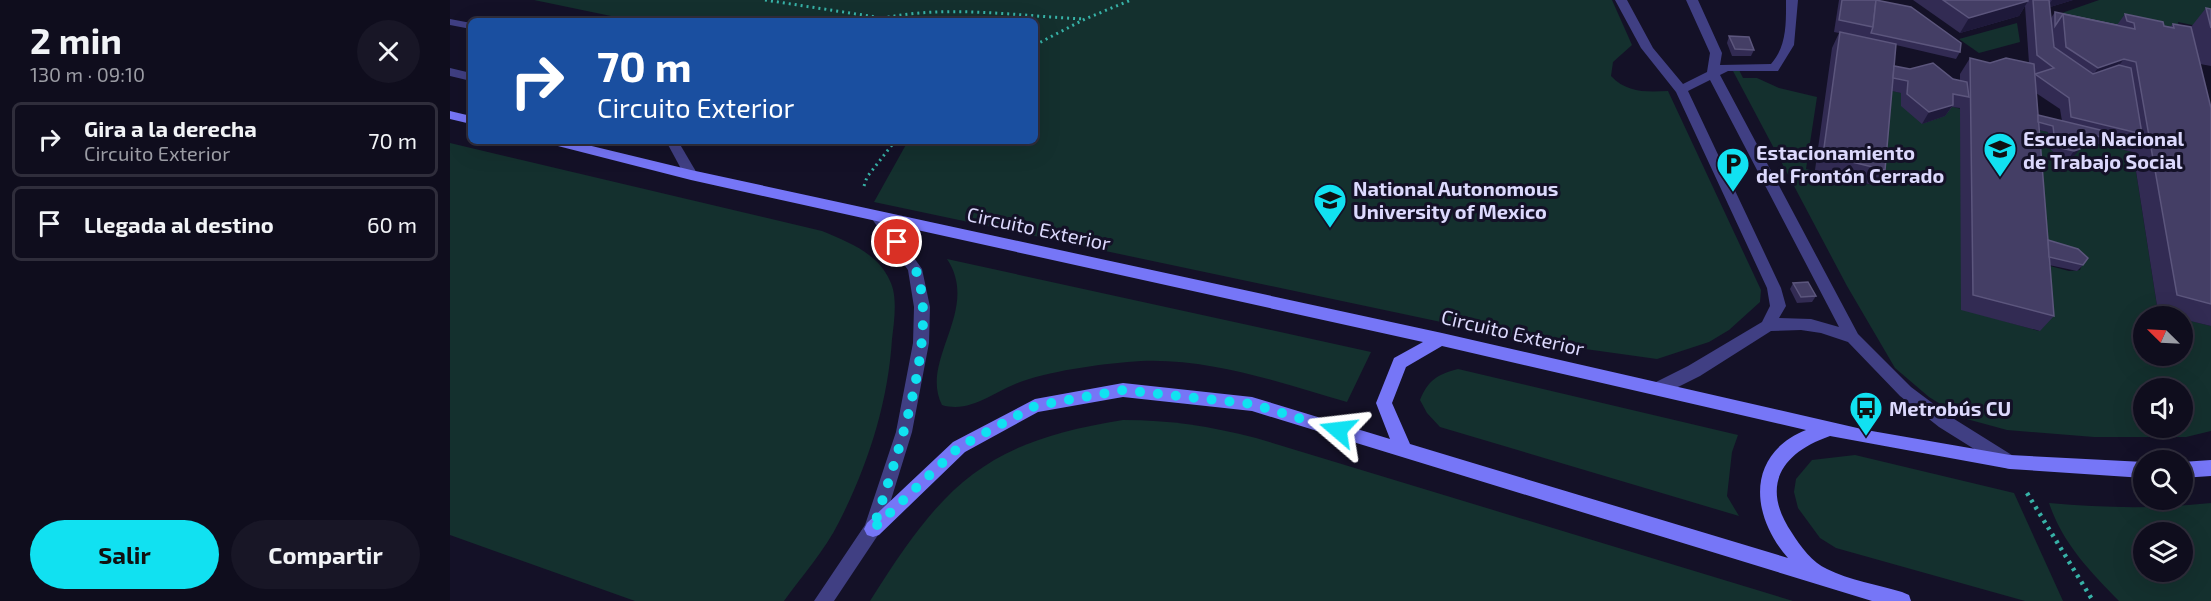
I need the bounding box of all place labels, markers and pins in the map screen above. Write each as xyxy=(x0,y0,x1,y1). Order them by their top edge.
place label: Escuela Nacional de Trabajo Social xyxy=(2023,126,2185,173)
school or university icon: Escuela Nacional de Trabajo Social xyxy=(1982,131,2018,178)
place label: Estacionamiento del Frontón Cerrado xyxy=(1756,140,1944,187)
parking icon: Estacionamiento del Frontón Cerrado xyxy=(1715,146,1751,193)
place label: National Autonomous University of Mexico xyxy=(1353,176,1558,224)
school or university icon: National Autonomous University of Mexico xyxy=(1312,182,1348,229)
pin xyxy=(871,216,922,267)
bus stop icon: Metrobús CU xyxy=(1848,390,1884,437)
place label: Metrobús CU xyxy=(1889,396,2011,420)

